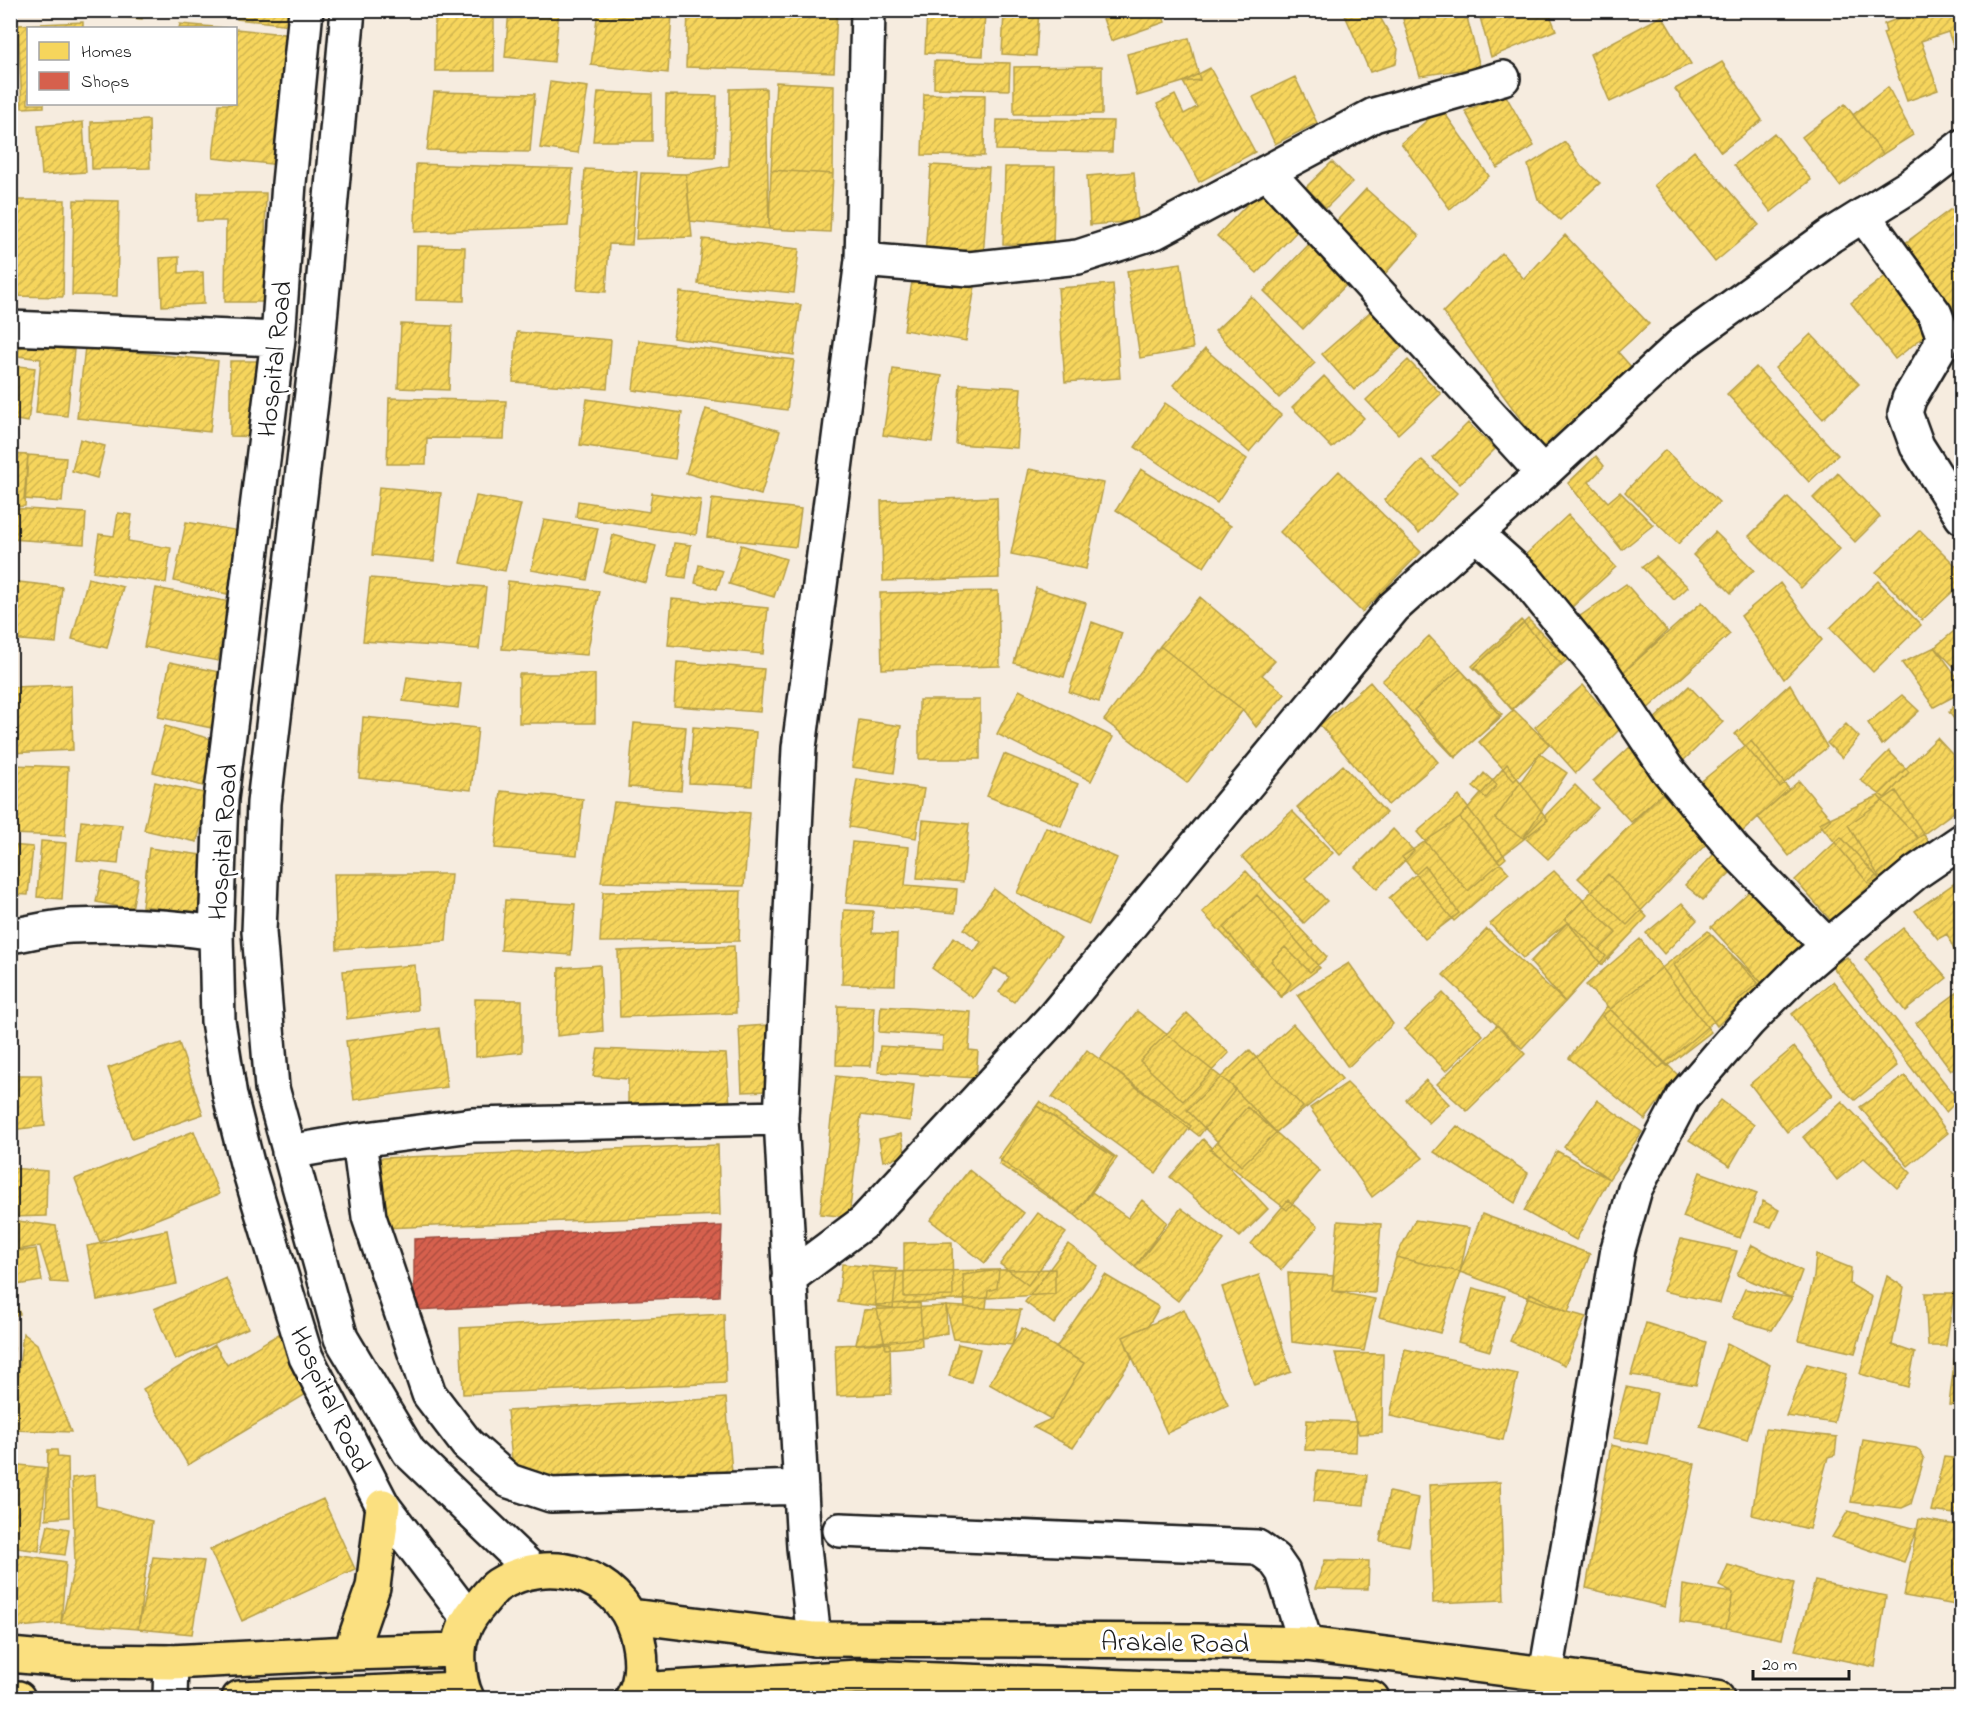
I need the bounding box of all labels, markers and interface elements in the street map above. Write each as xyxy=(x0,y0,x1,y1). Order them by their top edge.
legend xyxy=(27,27,237,105)
text: Homes xyxy=(81,40,132,66)
text: Shops xyxy=(81,70,129,96)
street label: Hospital Road xyxy=(249,279,304,439)
street label: Hospital Road xyxy=(200,763,249,922)
street label: Hospital Road xyxy=(278,1321,380,1479)
street label: Arakale Road xyxy=(1101,1624,1249,1665)
scale bar xyxy=(1753,1643,1849,1681)
text: 20 m xyxy=(1762,1653,1797,1679)

